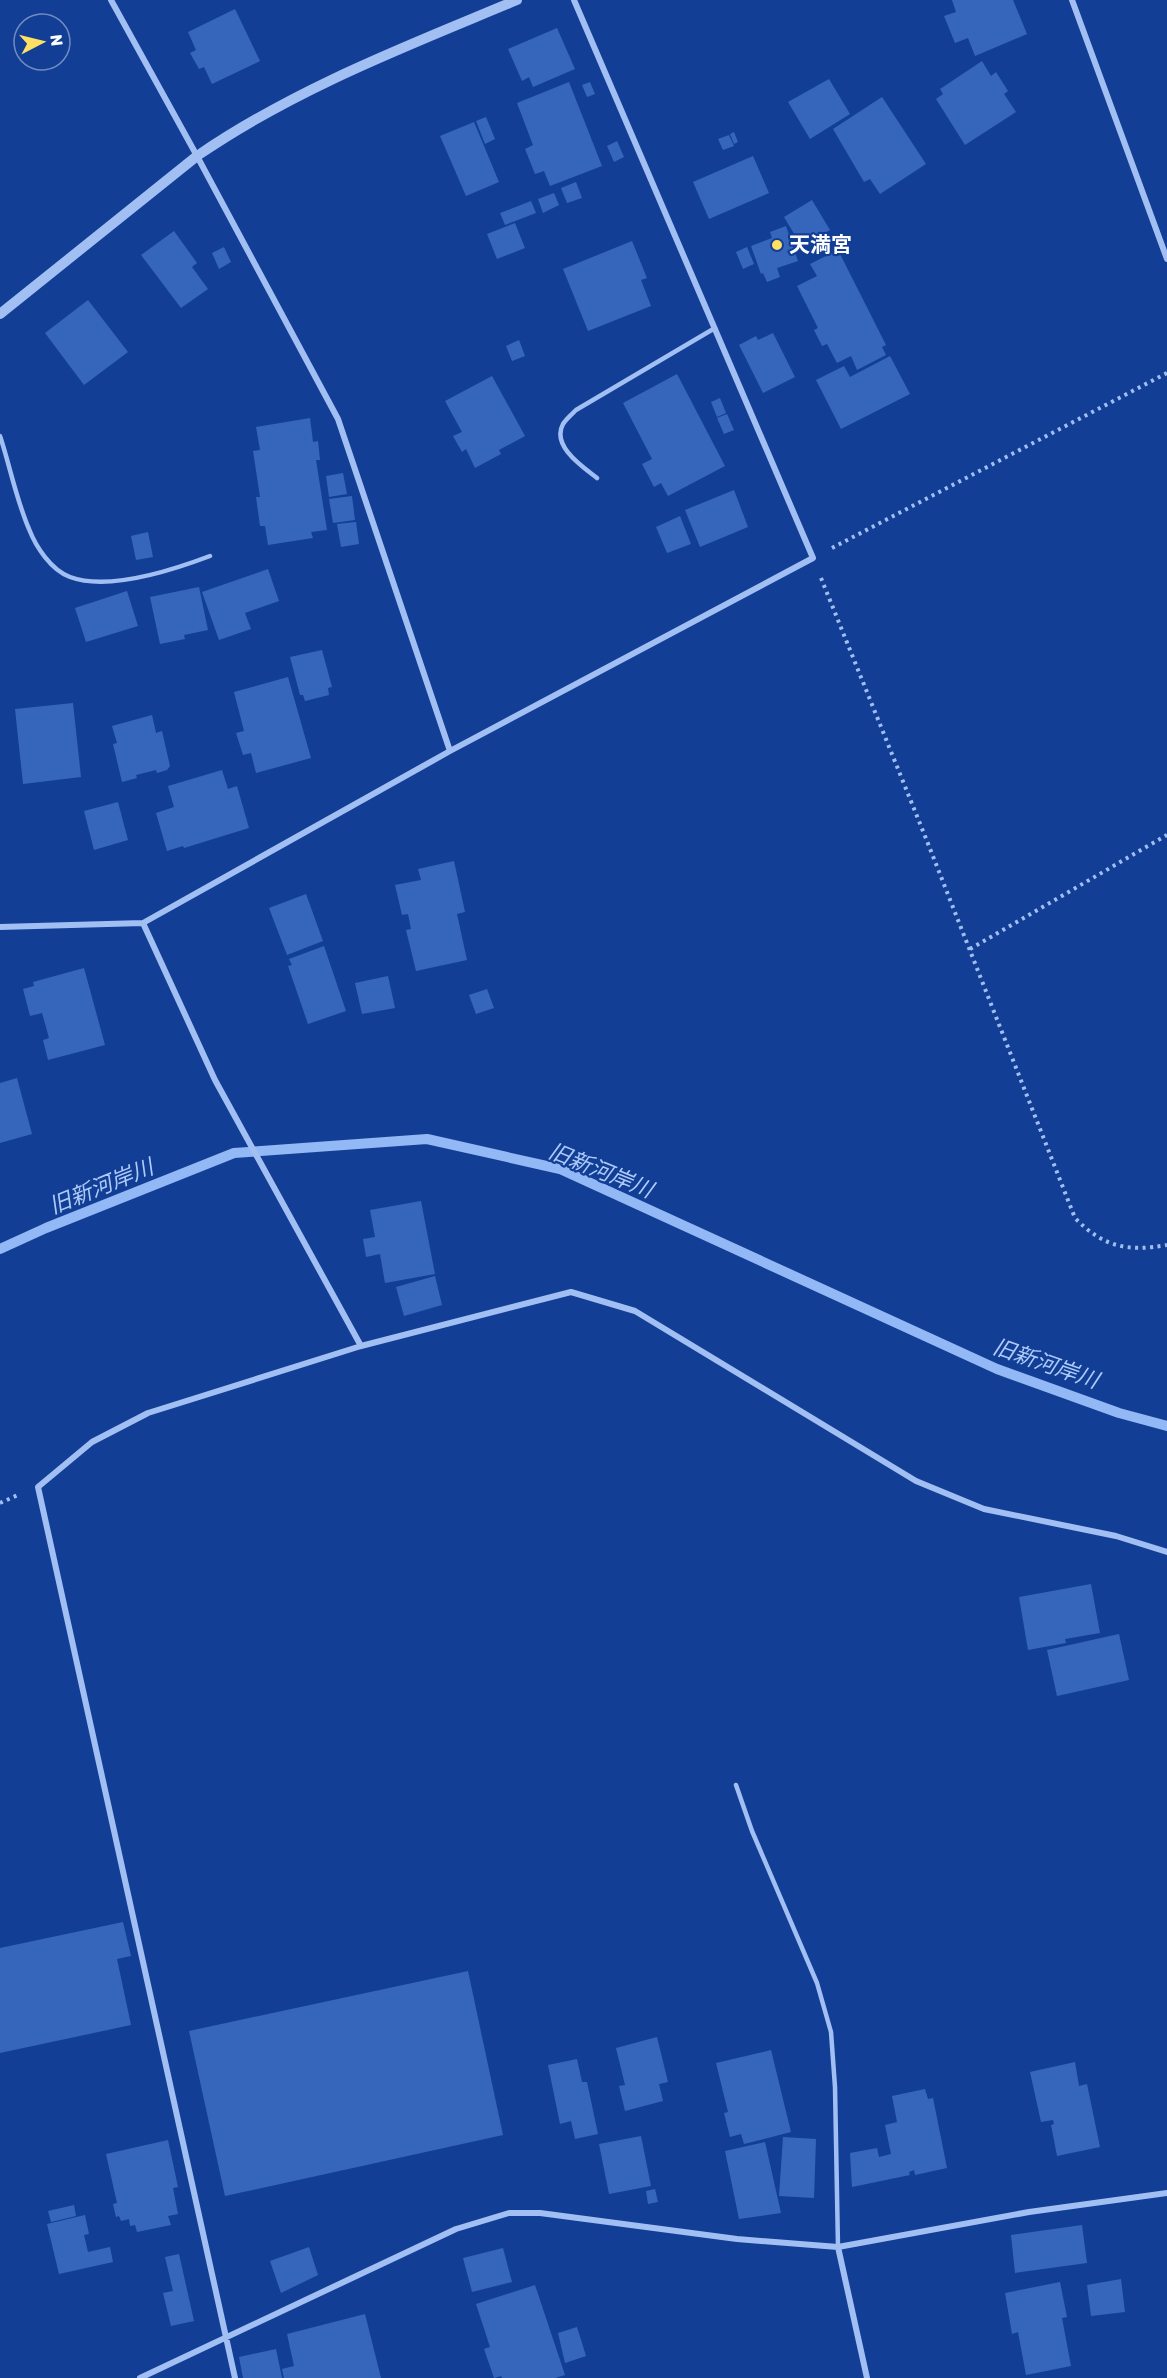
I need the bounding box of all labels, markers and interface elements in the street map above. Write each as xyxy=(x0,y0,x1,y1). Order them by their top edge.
north arrow xyxy=(12,12,72,72)
text: N xyxy=(46,33,67,47)
place label: 天満宮 xyxy=(789,232,852,257)
marker: 天満宮 xyxy=(770,238,784,252)
water label: 旧新河岸川 xyxy=(545,1137,659,1204)
water label: 旧新河岸川 xyxy=(45,1153,159,1220)
water label: 旧新河岸川 xyxy=(989,1333,1104,1395)

